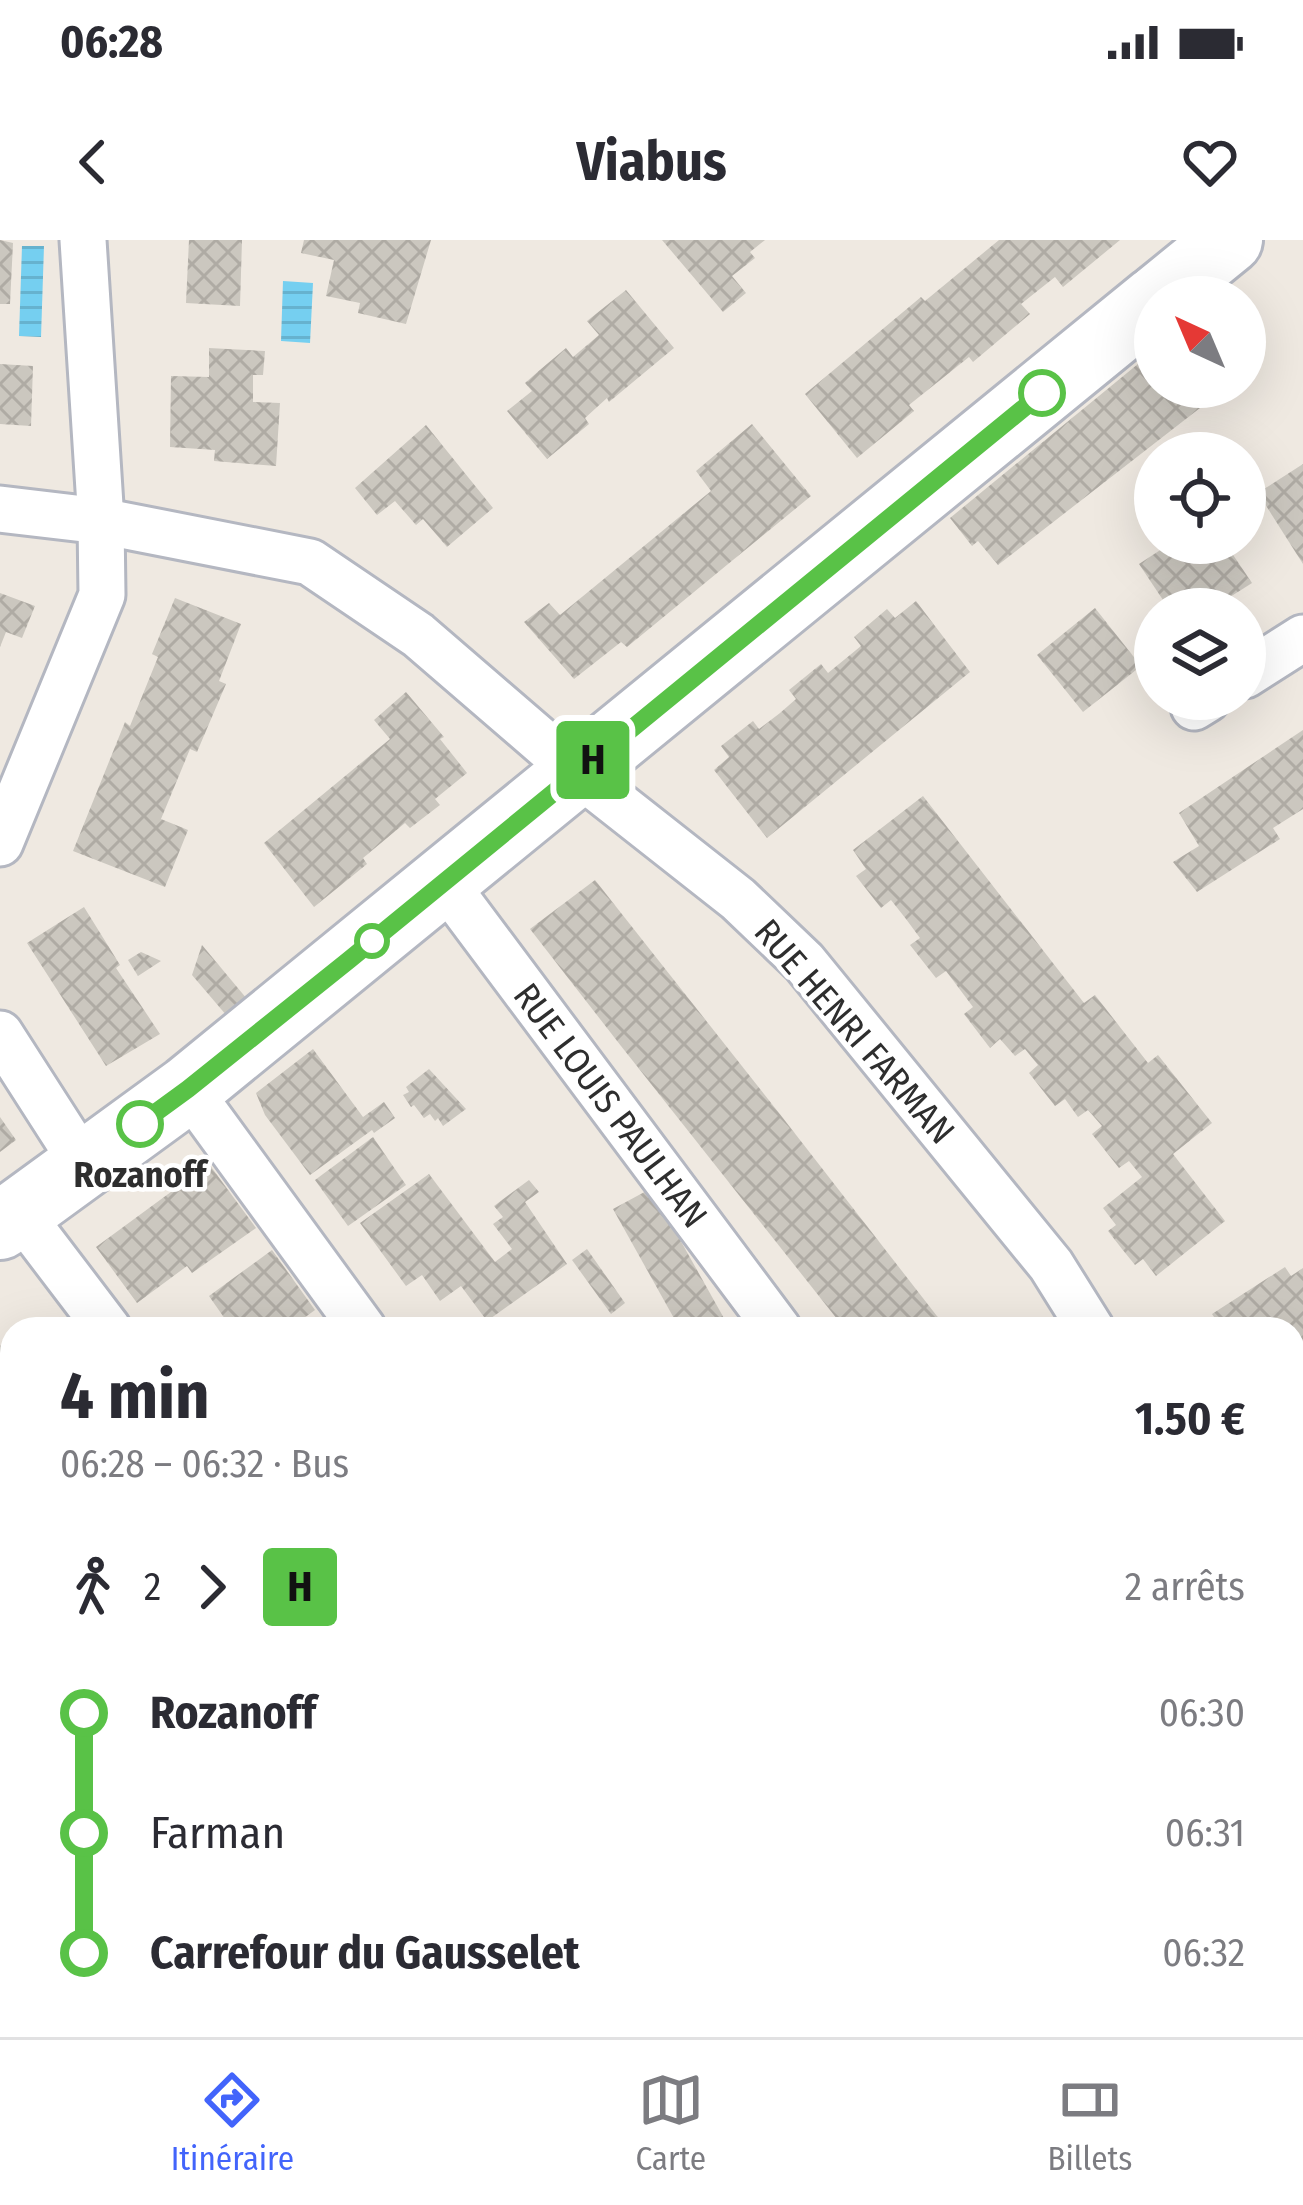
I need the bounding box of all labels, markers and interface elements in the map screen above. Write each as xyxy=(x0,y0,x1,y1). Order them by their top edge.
text: 06:28 xyxy=(60,15,163,69)
icon: back xyxy=(60,129,126,195)
icon: heart xyxy=(1177,129,1243,195)
text: Viabus xyxy=(576,130,727,194)
north arrow xyxy=(1134,276,1266,408)
map controls xyxy=(1134,276,1266,720)
unlabelled marker xyxy=(1020,371,1064,415)
button: locate xyxy=(1134,432,1266,564)
button: layers xyxy=(1134,588,1266,720)
line badge: H xyxy=(554,721,632,799)
text: H xyxy=(580,735,606,785)
street label: RUE HENRI FARMAN xyxy=(745,910,964,1153)
unlabelled marker xyxy=(356,925,388,957)
street label: RUE LOUIS PAULHAN xyxy=(504,975,716,1237)
marker: Rozanoff xyxy=(118,1102,162,1146)
place label: Rozanoff xyxy=(74,1153,210,1197)
text: 4 min xyxy=(60,1356,210,1435)
text: 1.50 € xyxy=(1135,1392,1245,1446)
text: 06:28 – 06:32 · Bus xyxy=(60,1441,349,1487)
icon: walk xyxy=(60,1554,126,1620)
icon: forward xyxy=(179,1554,245,1620)
text: H xyxy=(287,1562,313,1612)
text: 2 xyxy=(144,1564,161,1610)
text: 2 arrêts xyxy=(1125,1564,1245,1610)
text: Rozanoff xyxy=(150,1686,316,1740)
text: 06:30 xyxy=(1159,1690,1245,1736)
text: Farman xyxy=(150,1806,285,1860)
text: 06:31 xyxy=(1165,1810,1245,1856)
text: Carrefour du Gausselet xyxy=(150,1926,580,1980)
text: 06:32 xyxy=(1162,1930,1245,1976)
tab: Itinéraire xyxy=(171,2067,294,2179)
tab: Carte xyxy=(635,2067,706,2179)
tab: Billets xyxy=(1048,2067,1132,2179)

